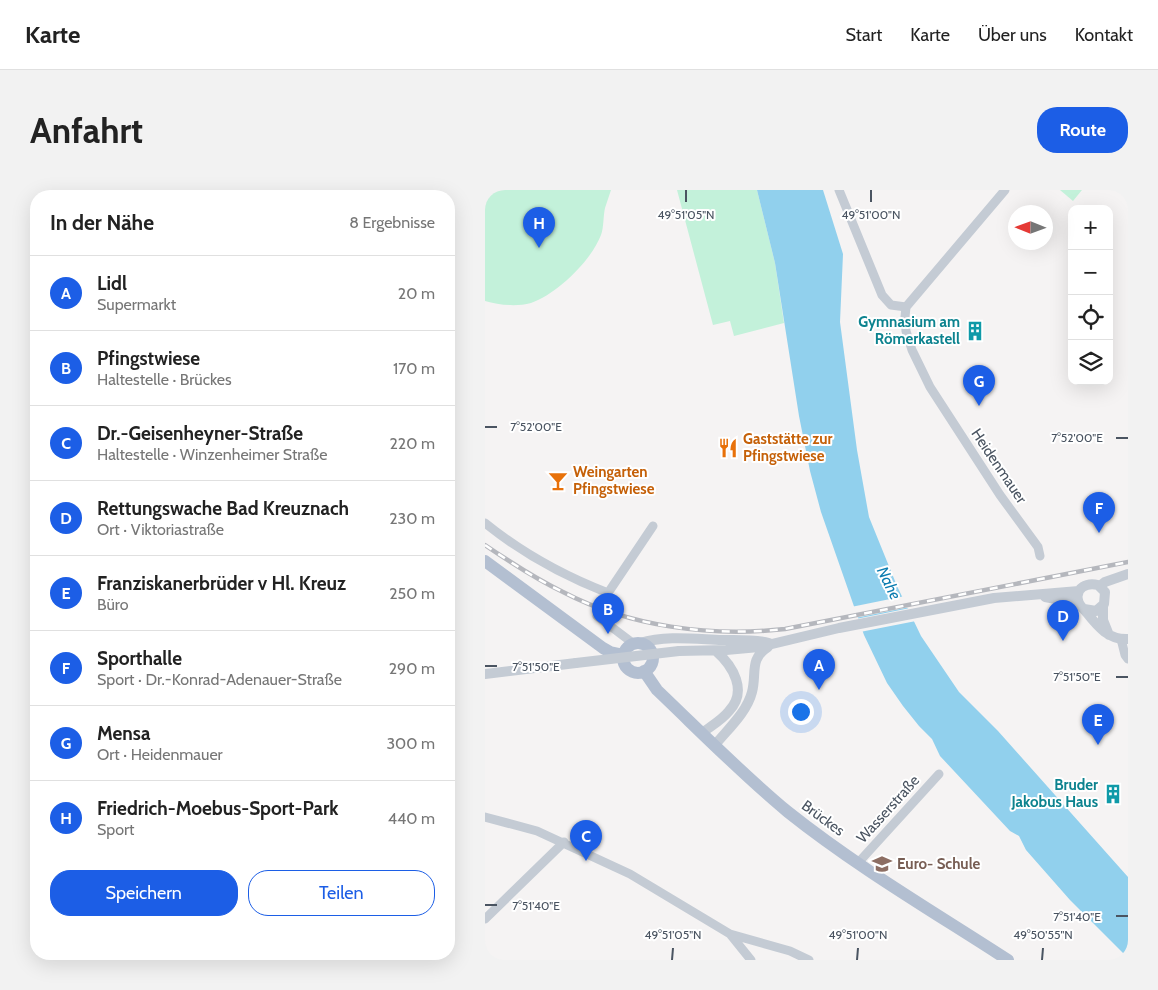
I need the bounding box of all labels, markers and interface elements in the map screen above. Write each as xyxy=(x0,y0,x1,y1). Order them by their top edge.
text: Karte xyxy=(25,20,80,49)
text: Start xyxy=(846,24,882,46)
text: Karte xyxy=(910,24,950,46)
text: Über uns xyxy=(978,24,1047,46)
text: Kontakt xyxy=(1075,24,1133,46)
button: Route xyxy=(1037,107,1128,153)
text: Anfahrt xyxy=(30,109,143,152)
north arrow xyxy=(1008,205,1053,250)
map controls xyxy=(1068,205,1113,385)
button: + xyxy=(1068,205,1113,250)
pin: H xyxy=(523,207,555,248)
text: 49°51'05"N xyxy=(658,207,714,222)
text: 49°51'00"N xyxy=(842,207,900,222)
text: In der Nähe xyxy=(50,210,154,235)
text: 8 Ergebnisse xyxy=(349,213,435,232)
button: − xyxy=(1068,250,1113,295)
text: Lidl xyxy=(97,272,127,295)
text: A xyxy=(61,284,71,303)
text: 20 m xyxy=(398,284,435,303)
text: Supermarkt xyxy=(97,295,176,314)
button: locate xyxy=(1068,295,1113,340)
place label: Gymnasium am Römerkastell xyxy=(858,313,960,348)
building icon: Gymnasium am Römerkastell xyxy=(964,320,986,342)
button: layers xyxy=(1068,340,1113,385)
text: Pfingstwiese xyxy=(97,347,200,370)
text: B xyxy=(61,359,71,378)
text: 170 m xyxy=(393,359,435,378)
pin: G xyxy=(963,365,995,406)
text: Haltestelle · Brückes xyxy=(97,370,232,389)
text: 7°52'00"E xyxy=(510,419,562,434)
text: Dr.-Geisenheyner-Straße xyxy=(97,422,303,445)
street label: Heidenmauer xyxy=(967,425,1031,507)
place label: Gaststätte zur Pfingstwiese xyxy=(743,430,833,465)
text: 7°52'00"E xyxy=(1051,430,1103,445)
text: C xyxy=(61,434,71,453)
text: 220 m xyxy=(389,434,435,453)
restaurant icon: Gaststätte zur Pfingstwiese xyxy=(717,437,739,459)
text: Haltestelle · Winzenheimer Straße xyxy=(97,445,327,464)
place label: Weingarten Pfingstwiese xyxy=(573,463,655,498)
bar icon: Weingarten Pfingstwiese xyxy=(547,470,569,492)
pin: F xyxy=(1083,492,1115,533)
text: Rettungswache Bad Kreuznach xyxy=(97,497,349,520)
text: D xyxy=(60,509,72,528)
text: 230 m xyxy=(389,509,435,528)
text: Ort · Viktoriastraße xyxy=(97,520,224,539)
water label: Nahe xyxy=(873,563,905,603)
text: Franziskanerbrüder v Hl. Kreuz xyxy=(97,572,346,595)
text: E xyxy=(61,584,71,603)
text: 250 m xyxy=(389,584,435,603)
pin: B xyxy=(592,593,624,634)
text: Büro xyxy=(97,595,129,614)
pin: D xyxy=(1047,600,1079,641)
text: Sporthalle xyxy=(97,647,182,670)
pin: A xyxy=(803,649,835,690)
text: F xyxy=(62,659,70,678)
text: 290 m xyxy=(389,659,435,678)
text: 7°51'50"E xyxy=(512,659,560,674)
text: 7°51'50"E xyxy=(1053,669,1101,684)
text: Sport · Dr.-Konrad-Adenauer-Straße xyxy=(97,670,342,689)
your location xyxy=(788,699,814,725)
pin: E xyxy=(1082,704,1114,745)
text: Mensa xyxy=(97,722,150,745)
text: G xyxy=(61,734,71,753)
text: 300 m xyxy=(386,734,435,753)
text: Ort · Heidenmauer xyxy=(97,745,223,764)
street label: Wasserstraße xyxy=(853,771,923,847)
place label: Bruder Jakobus Haus xyxy=(1011,776,1098,811)
building icon: Bruder Jakobus Haus xyxy=(1102,783,1124,805)
street label: Brückes xyxy=(798,796,848,840)
text: Friedrich-Moebus-Sport-Park xyxy=(97,797,339,820)
text: H xyxy=(60,809,72,828)
text: 440 m xyxy=(388,809,435,828)
text: Sport xyxy=(97,820,134,839)
pin: C xyxy=(570,820,602,861)
school or university icon: Euro- Schule xyxy=(871,853,893,875)
place label: Euro- Schule xyxy=(897,855,981,873)
button: Speichern xyxy=(50,870,238,916)
button: Teilen xyxy=(248,870,435,916)
text: 7°51'40"E xyxy=(512,898,560,913)
text: 7°51'40"E xyxy=(1053,909,1101,924)
text: 49°51'05"N xyxy=(645,927,701,942)
text: 49°51'00"N xyxy=(829,927,887,942)
text: 49°50'55"N xyxy=(1013,927,1073,942)

